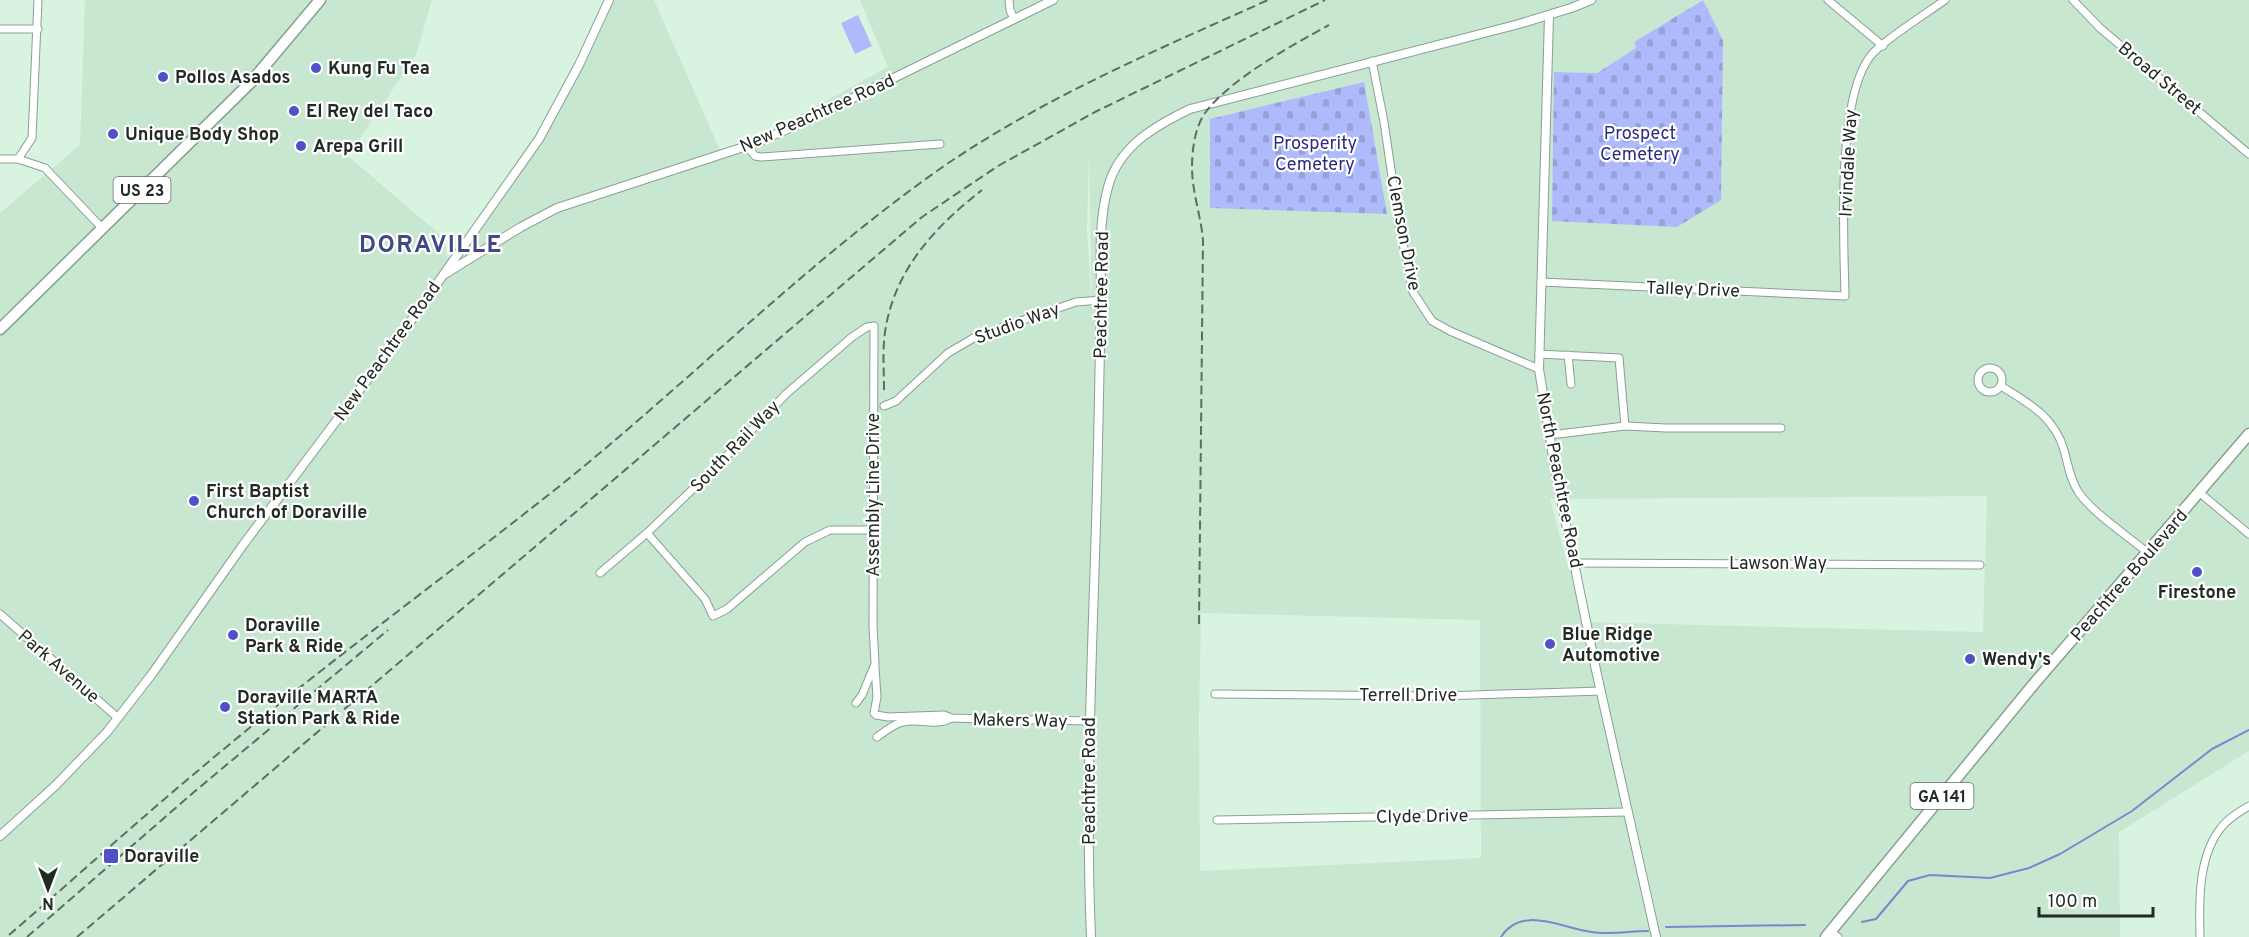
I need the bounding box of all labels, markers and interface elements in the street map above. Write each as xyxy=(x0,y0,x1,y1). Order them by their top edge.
street label: Broad Street xyxy=(2112,37,2206,121)
place label: Kung Fu Tea xyxy=(328,58,430,81)
marker: Kung Fu Tea xyxy=(309,61,323,75)
place label: Pollos Asados xyxy=(175,67,290,90)
marker: Pollos Asados xyxy=(156,70,170,84)
street label: New Peachtree Road xyxy=(737,70,899,159)
place label: El Rey del Taco xyxy=(306,101,433,124)
marker: El Rey del Taco xyxy=(287,104,301,118)
street label: Irvindale Way xyxy=(1835,109,1864,218)
park label: Prospect Cemetery xyxy=(1600,123,1680,167)
place label: Unique Body Shop xyxy=(125,124,279,147)
marker: Unique Body Shop xyxy=(106,127,120,141)
park label: Prosperity Cemetery xyxy=(1273,133,1357,177)
place label: Arepa Grill xyxy=(313,136,403,159)
marker: Arepa Grill xyxy=(294,139,308,153)
street label: Clemson Drive xyxy=(1380,174,1425,293)
road number: US 23 xyxy=(114,177,170,203)
district label: DORAVILLE xyxy=(359,231,503,261)
street label: Peachtree Road xyxy=(1090,231,1115,359)
street label: New Peachtree Road xyxy=(330,277,447,426)
street label: Talley Drive xyxy=(1646,277,1740,304)
street label: Studio Way xyxy=(972,298,1063,350)
street label: North Peachtree Road xyxy=(1530,390,1587,570)
street label: South Rail Way xyxy=(686,396,786,498)
street label: Assembly Line Drive xyxy=(863,413,886,577)
place label: First Baptist Church of Doraville xyxy=(206,481,367,525)
marker: First Baptist Church of Doraville xyxy=(187,494,201,508)
street label: Peachtree Boulevard xyxy=(2066,505,2194,647)
street label: Lawson Way xyxy=(1729,553,1827,576)
marker: Firestone xyxy=(2190,565,2204,579)
place label: Firestone xyxy=(2158,582,2236,605)
place label: Doraville Park & Ride xyxy=(245,615,343,659)
place label: Blue Ridge Automotive xyxy=(1562,624,1660,668)
street label: Park Avenue xyxy=(12,625,104,709)
marker: Doraville Park & Ride xyxy=(226,628,240,642)
marker: Blue Ridge Automotive xyxy=(1543,637,1557,651)
place label: Wendy's xyxy=(1982,649,2051,672)
marker: Wendy's xyxy=(1963,652,1977,666)
street label: Terrell Drive xyxy=(1359,685,1457,708)
place label: Doraville MARTA Station Park & Ride xyxy=(237,687,400,731)
marker: Doraville MARTA Station Park & Ride xyxy=(218,700,232,714)
street label: Makers Way xyxy=(972,709,1068,734)
street label: Peachtree Road xyxy=(1079,717,1102,845)
road number: GA 141 xyxy=(1910,783,1974,809)
street label: Clyde Drive xyxy=(1376,805,1468,830)
place label: Doraville xyxy=(124,846,199,869)
marker: Doraville xyxy=(102,847,120,865)
north arrow xyxy=(18,859,78,919)
scale bar xyxy=(2039,880,2153,918)
text: 100 m xyxy=(2048,891,2097,914)
text: N xyxy=(42,892,54,912)

